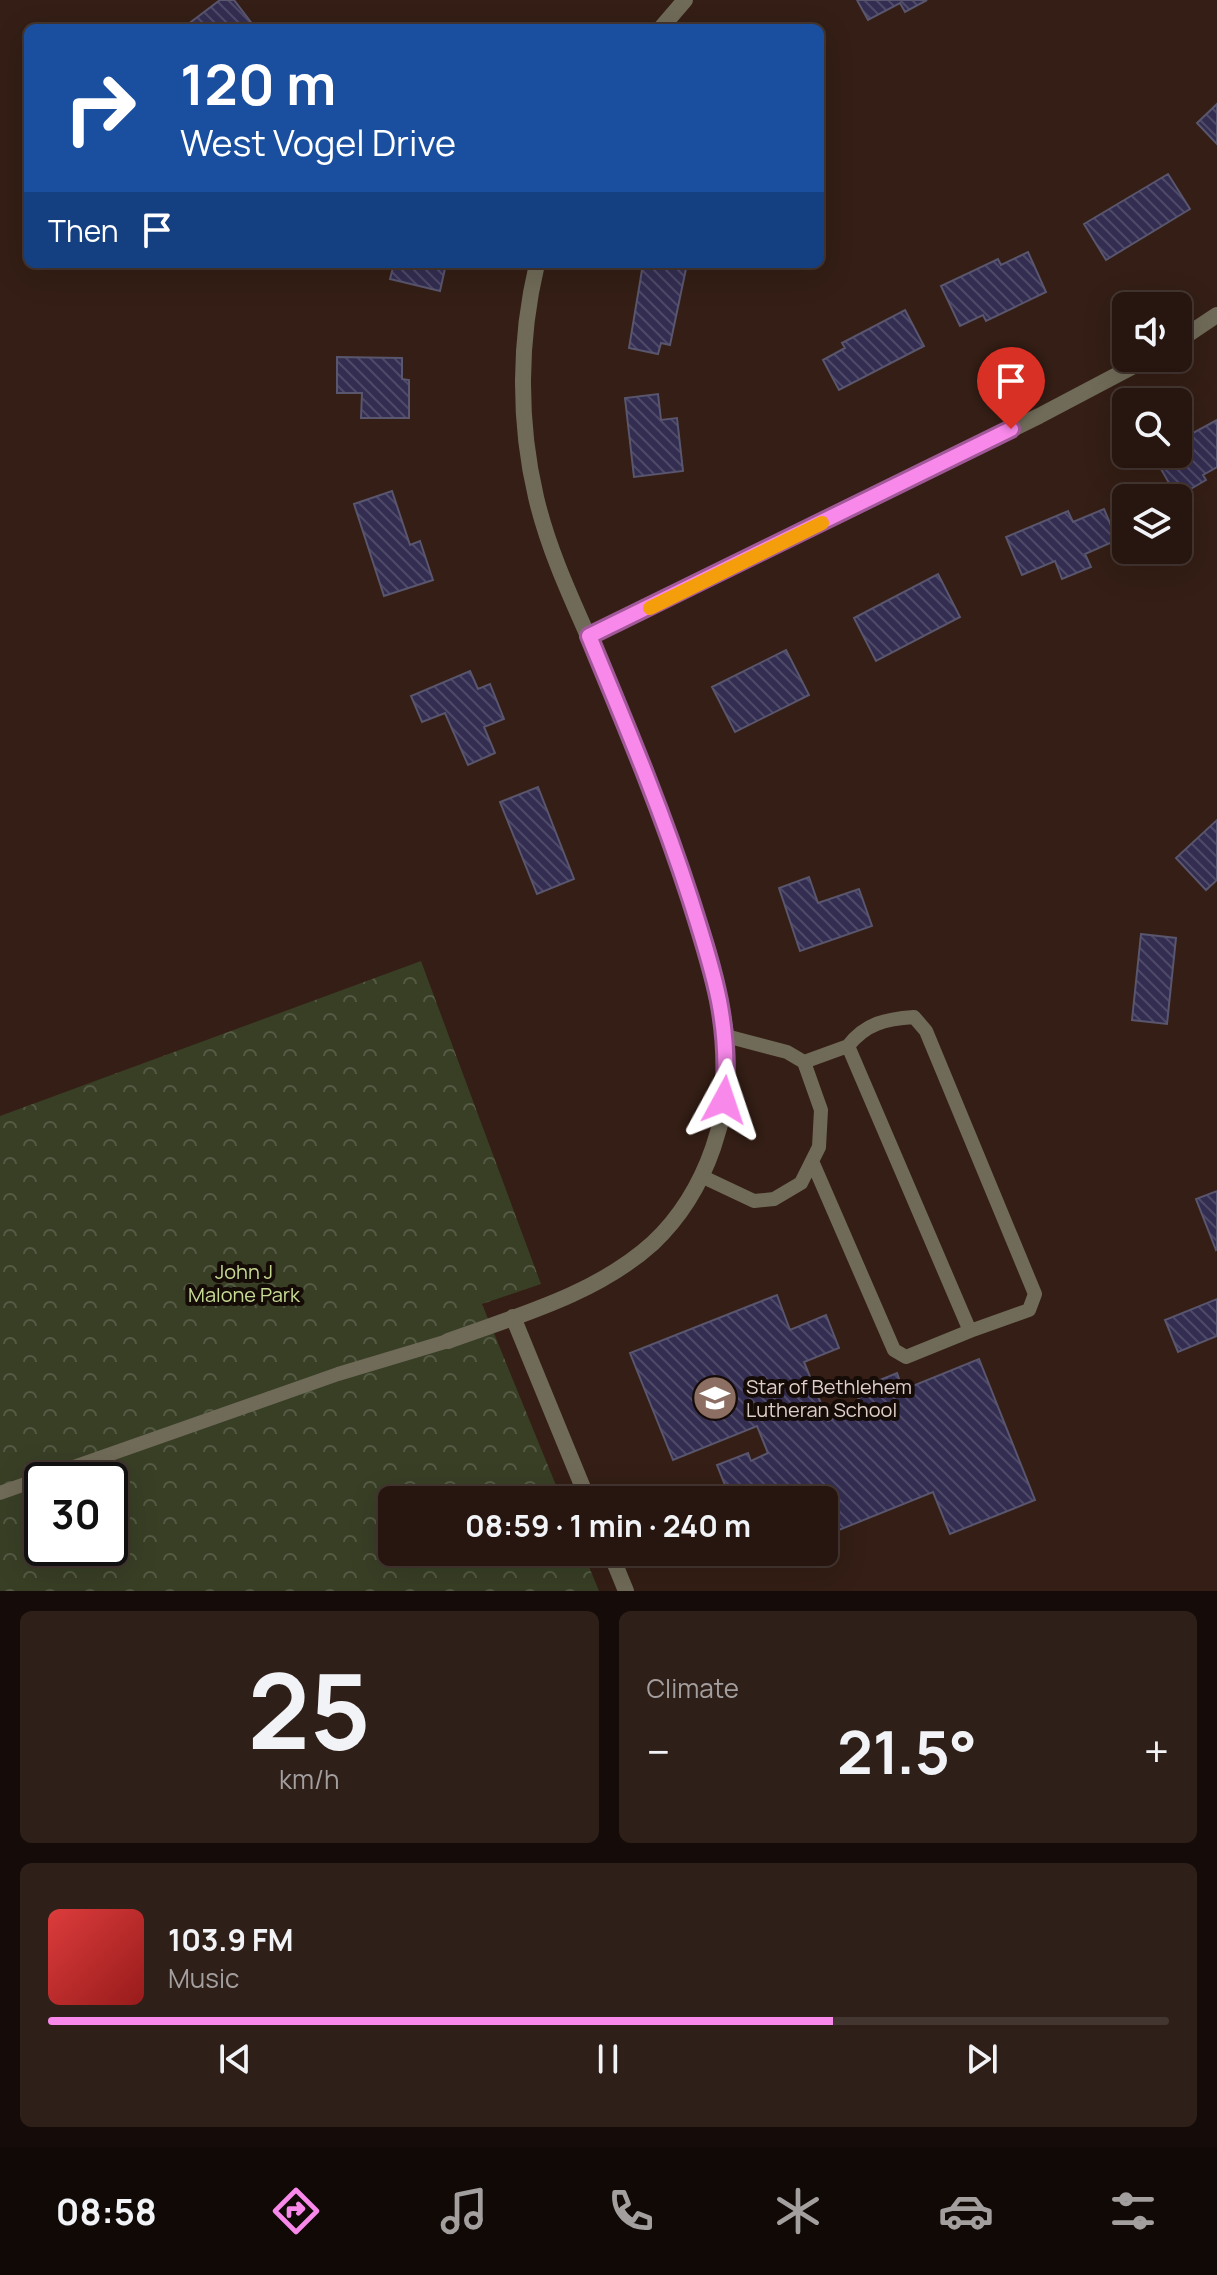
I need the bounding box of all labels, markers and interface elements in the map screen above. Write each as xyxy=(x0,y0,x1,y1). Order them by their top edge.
text: 120 m xyxy=(180,45,336,122)
icon: right xyxy=(48,56,152,160)
text: West Vogel Drive xyxy=(180,118,456,167)
icon: arrive xyxy=(135,208,179,252)
text: Then xyxy=(48,210,119,251)
map controls xyxy=(1112,292,1192,564)
button: sound xyxy=(1112,292,1192,372)
pin xyxy=(977,347,1045,429)
icon: arrive xyxy=(989,359,1033,403)
button: search xyxy=(1112,388,1192,468)
button: layers xyxy=(1112,484,1192,564)
position arrow xyxy=(682,1058,766,1142)
park label: John J Malone Park xyxy=(188,1258,301,1308)
place label: Star of Bethlehem Lutheran School xyxy=(746,1373,912,1423)
school or university icon: Star of Bethlehem Lutheran School xyxy=(691,1374,739,1422)
speed limit sign: 30 xyxy=(24,1462,128,1566)
text: 08:59 · 1 min · 240 m xyxy=(465,1505,751,1546)
text: 25 xyxy=(248,1638,371,1780)
text: Climate xyxy=(647,1670,739,1706)
text: 21.5° xyxy=(837,1710,977,1792)
text: − xyxy=(647,1721,670,1781)
text: + xyxy=(1144,1721,1169,1781)
text: km/h xyxy=(279,1761,339,1797)
text: 103.9 FM xyxy=(168,1919,293,1960)
text: Music xyxy=(168,1960,239,1996)
icon: previous xyxy=(213,2037,257,2081)
icon: pause xyxy=(586,2037,630,2081)
icon: next xyxy=(960,2037,1004,2081)
icon: directions xyxy=(268,2183,324,2239)
icon: music xyxy=(436,2183,492,2239)
icon: phone xyxy=(603,2183,659,2239)
icon: climate xyxy=(770,2183,826,2239)
icon: car xyxy=(938,2183,994,2239)
icon: filters xyxy=(1105,2183,1161,2239)
text: 08:58 xyxy=(56,2187,157,2236)

